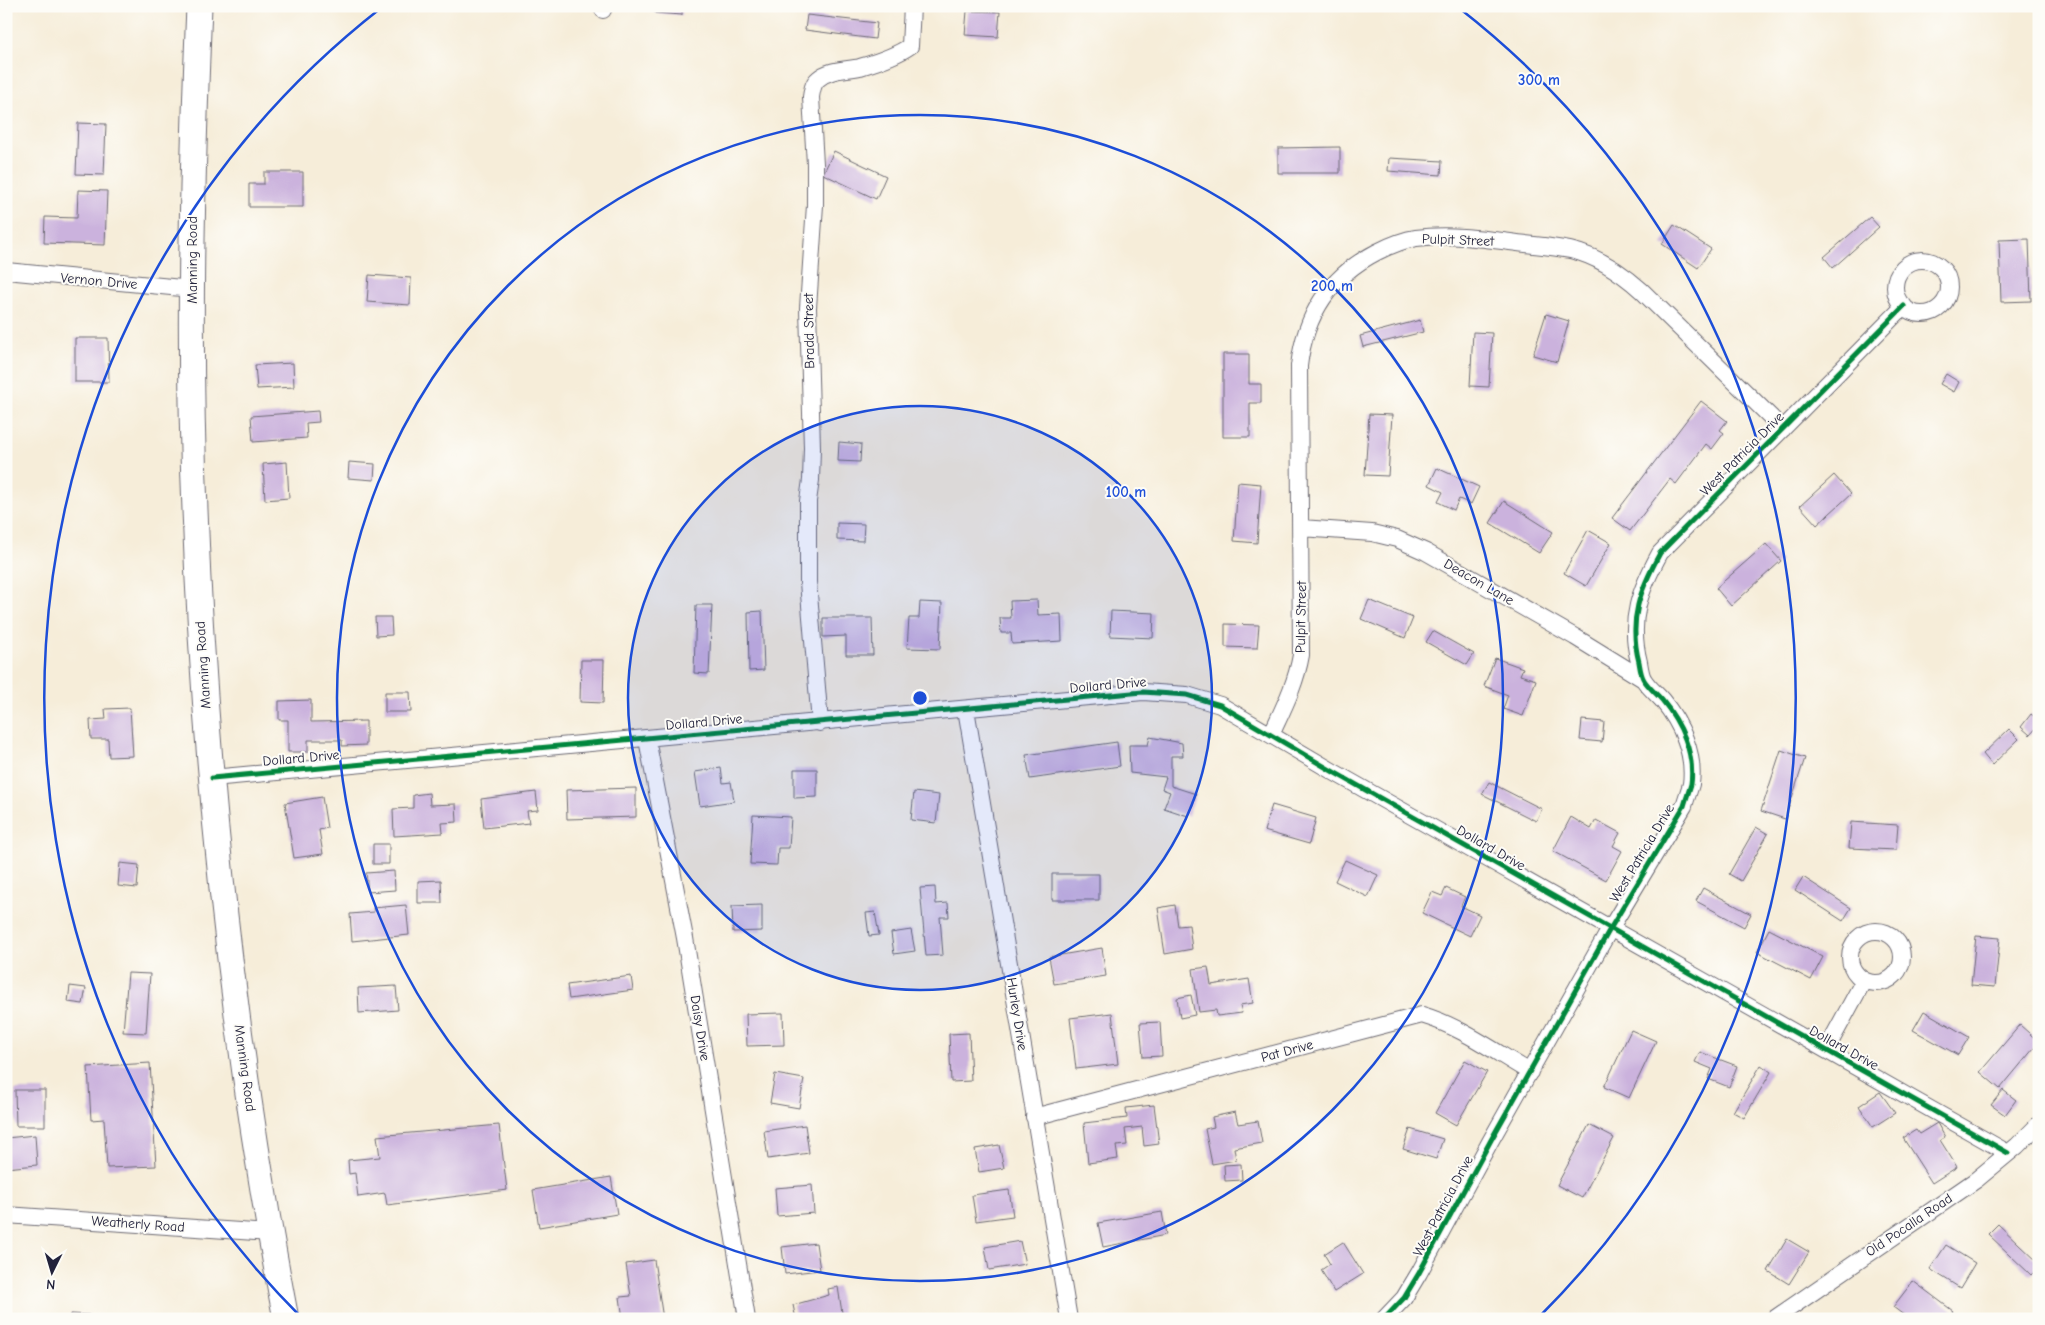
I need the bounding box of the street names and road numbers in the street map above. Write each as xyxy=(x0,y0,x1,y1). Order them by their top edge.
street label: Manning Road xyxy=(184,216,201,304)
street label: Pulpit Street xyxy=(1422,230,1495,250)
street label: Vernon Drive xyxy=(60,269,138,293)
street label: Bradd Street xyxy=(800,292,818,369)
street label: West Patricia Drive xyxy=(1696,408,1788,500)
street label: Deacon Lane xyxy=(1441,555,1517,609)
street label: Pulpit Street xyxy=(1292,580,1310,653)
street label: Manning Road xyxy=(191,621,215,709)
street label: Dollard Drive xyxy=(1069,673,1147,697)
street label: Dollard Drive xyxy=(665,710,743,734)
street label: Dollard Drive xyxy=(262,746,340,770)
street label: West Patricia Drive xyxy=(1606,801,1678,905)
street label: Dollard Drive xyxy=(1453,821,1529,875)
street label: Hurley Drive xyxy=(1003,976,1031,1052)
street label: Daisy Drive xyxy=(686,994,714,1062)
street label: Dollard Drive xyxy=(1806,1022,1882,1074)
street label: Manning Road xyxy=(230,1023,260,1113)
street label: Pat Drive xyxy=(1259,1036,1315,1066)
street label: West Patricia Drive xyxy=(1409,1153,1477,1259)
street label: Old Pocalla Road xyxy=(1862,1190,1956,1260)
street label: Weatherly Road xyxy=(91,1212,185,1236)

